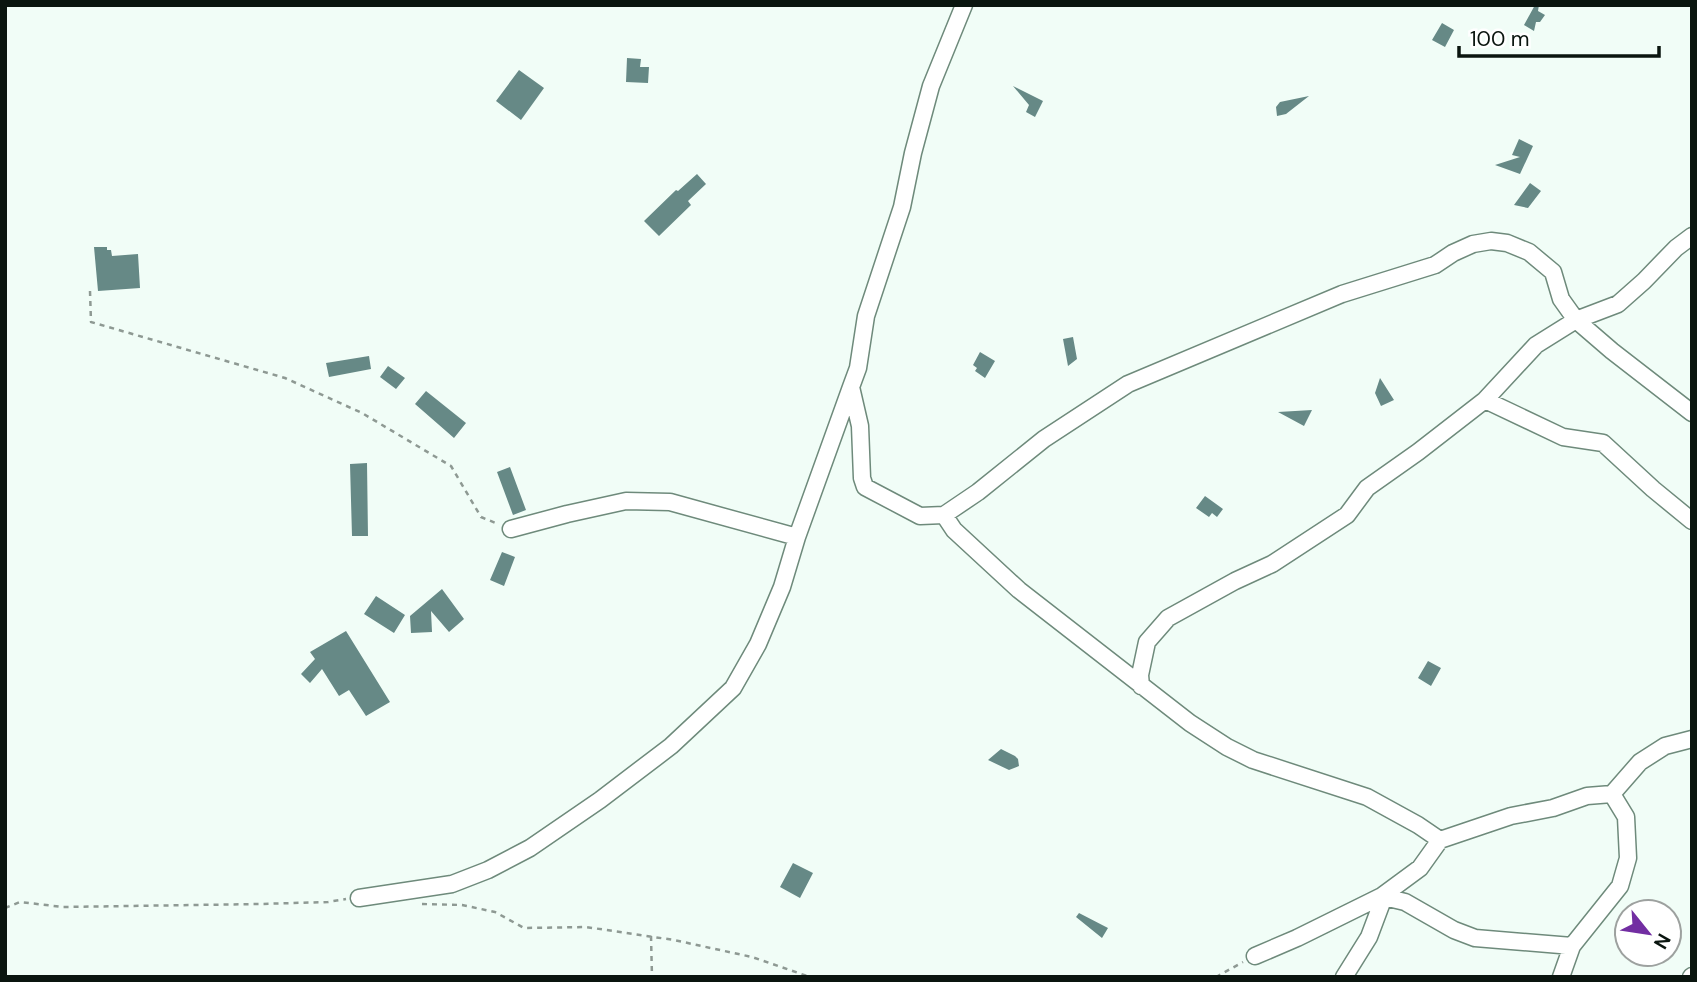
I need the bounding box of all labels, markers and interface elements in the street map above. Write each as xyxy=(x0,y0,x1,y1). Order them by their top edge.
scale bar xyxy=(1459,14,1658,58)
text: 100 m xyxy=(1470,25,1530,53)
north arrow xyxy=(1613,898,1683,968)
text: N xyxy=(1648,929,1677,954)

